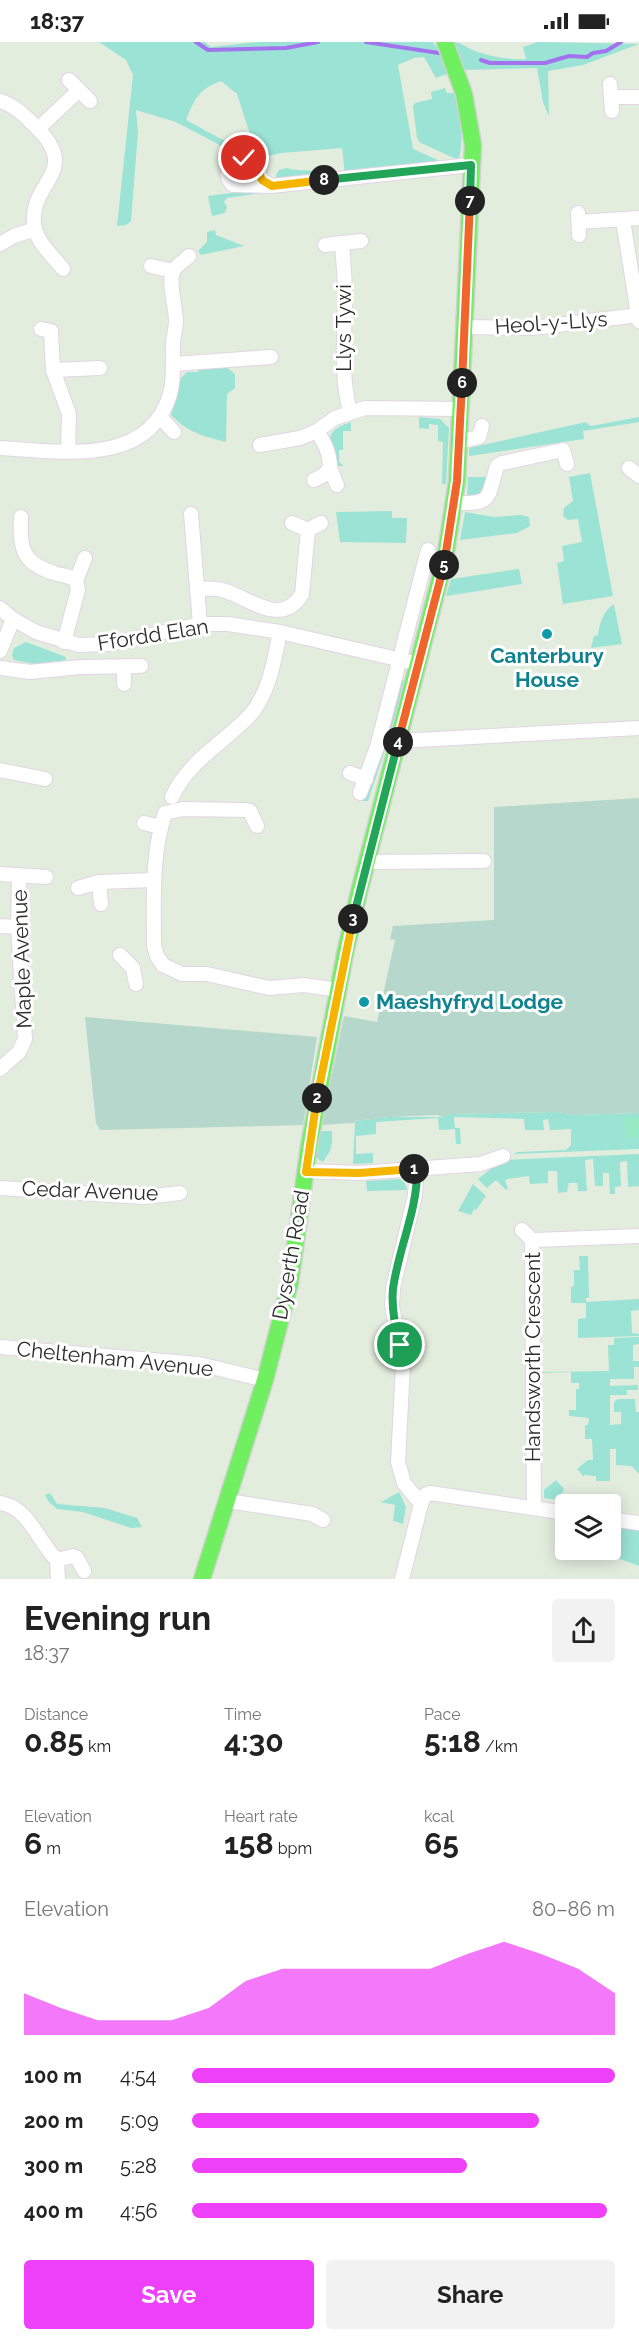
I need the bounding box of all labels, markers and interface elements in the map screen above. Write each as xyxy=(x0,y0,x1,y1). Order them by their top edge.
text: 18:37 xyxy=(30,8,84,34)
pin xyxy=(218,132,269,183)
icon: check xyxy=(227,141,260,174)
pin: 8 xyxy=(309,165,339,195)
text: 8 xyxy=(319,170,329,189)
pin: 7 xyxy=(455,186,485,216)
text: 7 xyxy=(466,191,474,210)
street label: Llys Tywi xyxy=(331,284,356,372)
street label: Heol-y-Llys xyxy=(494,306,608,339)
pin: 6 xyxy=(447,368,477,398)
text: 6 xyxy=(457,373,467,392)
pin: 5 xyxy=(429,550,459,580)
text: 5 xyxy=(440,555,448,574)
street label: Ffordd Elan xyxy=(96,613,210,656)
marker: Canterbury House xyxy=(540,627,554,641)
place label: Canterbury House xyxy=(490,643,604,692)
pin: 4 xyxy=(383,727,413,757)
text: 4 xyxy=(393,732,403,751)
street label: Maple Avenue xyxy=(7,889,36,1029)
pin: 3 xyxy=(338,904,368,934)
text: 3 xyxy=(349,909,357,928)
place label: Maeshyfryd Lodge xyxy=(376,989,563,1014)
marker: Maeshyfryd Lodge xyxy=(357,995,371,1009)
pin: 2 xyxy=(302,1083,332,1113)
text: 2 xyxy=(312,1088,322,1107)
pin: 1 xyxy=(399,1154,429,1184)
text: 1 xyxy=(410,1159,418,1178)
street label: Cedar Avenue xyxy=(21,1176,159,1205)
street label: Dyserth Road xyxy=(267,1188,314,1322)
street label: Handsworth Crescent xyxy=(520,1252,545,1462)
pin xyxy=(374,1319,425,1370)
icon: arrive xyxy=(383,1328,416,1361)
street label: Cheltenham Avenue xyxy=(16,1336,215,1381)
map controls xyxy=(555,1494,621,1560)
button: layers xyxy=(555,1494,621,1560)
text: Evening run xyxy=(24,1599,211,1638)
button: share xyxy=(552,1599,615,1662)
text: 18:37 xyxy=(24,1641,69,1665)
text: Distance xyxy=(24,1705,88,1724)
text: Time xyxy=(224,1705,261,1724)
text: Pace xyxy=(424,1705,461,1724)
text: 0.85 xyxy=(24,1724,84,1759)
text: 4:30 xyxy=(224,1724,284,1759)
text: 5:18 xyxy=(424,1724,481,1759)
text: km xyxy=(84,1737,111,1756)
text: /km xyxy=(481,1737,518,1756)
text: Elevation xyxy=(24,1807,92,1826)
text: Heart rate xyxy=(224,1807,298,1826)
text: kcal xyxy=(424,1807,454,1826)
text: 6 xyxy=(24,1826,42,1861)
text: 158 xyxy=(224,1826,274,1861)
text: 65 xyxy=(424,1826,459,1861)
text: m xyxy=(42,1839,61,1858)
text: bpm xyxy=(274,1839,312,1858)
text: Elevation xyxy=(24,1897,109,1921)
text: 80–86 m xyxy=(532,1897,615,1921)
text: 100 m xyxy=(24,2064,82,2088)
text: 4:54 xyxy=(120,2064,157,2088)
text: 200 m xyxy=(24,2109,83,2133)
text: 5:09 xyxy=(120,2109,159,2133)
text: 300 m xyxy=(24,2154,83,2178)
text: 5:28 xyxy=(120,2154,157,2178)
text: 400 m xyxy=(24,2199,83,2223)
text: 4:56 xyxy=(120,2199,158,2223)
button: Save xyxy=(24,2260,314,2329)
button: Share xyxy=(326,2260,615,2329)

